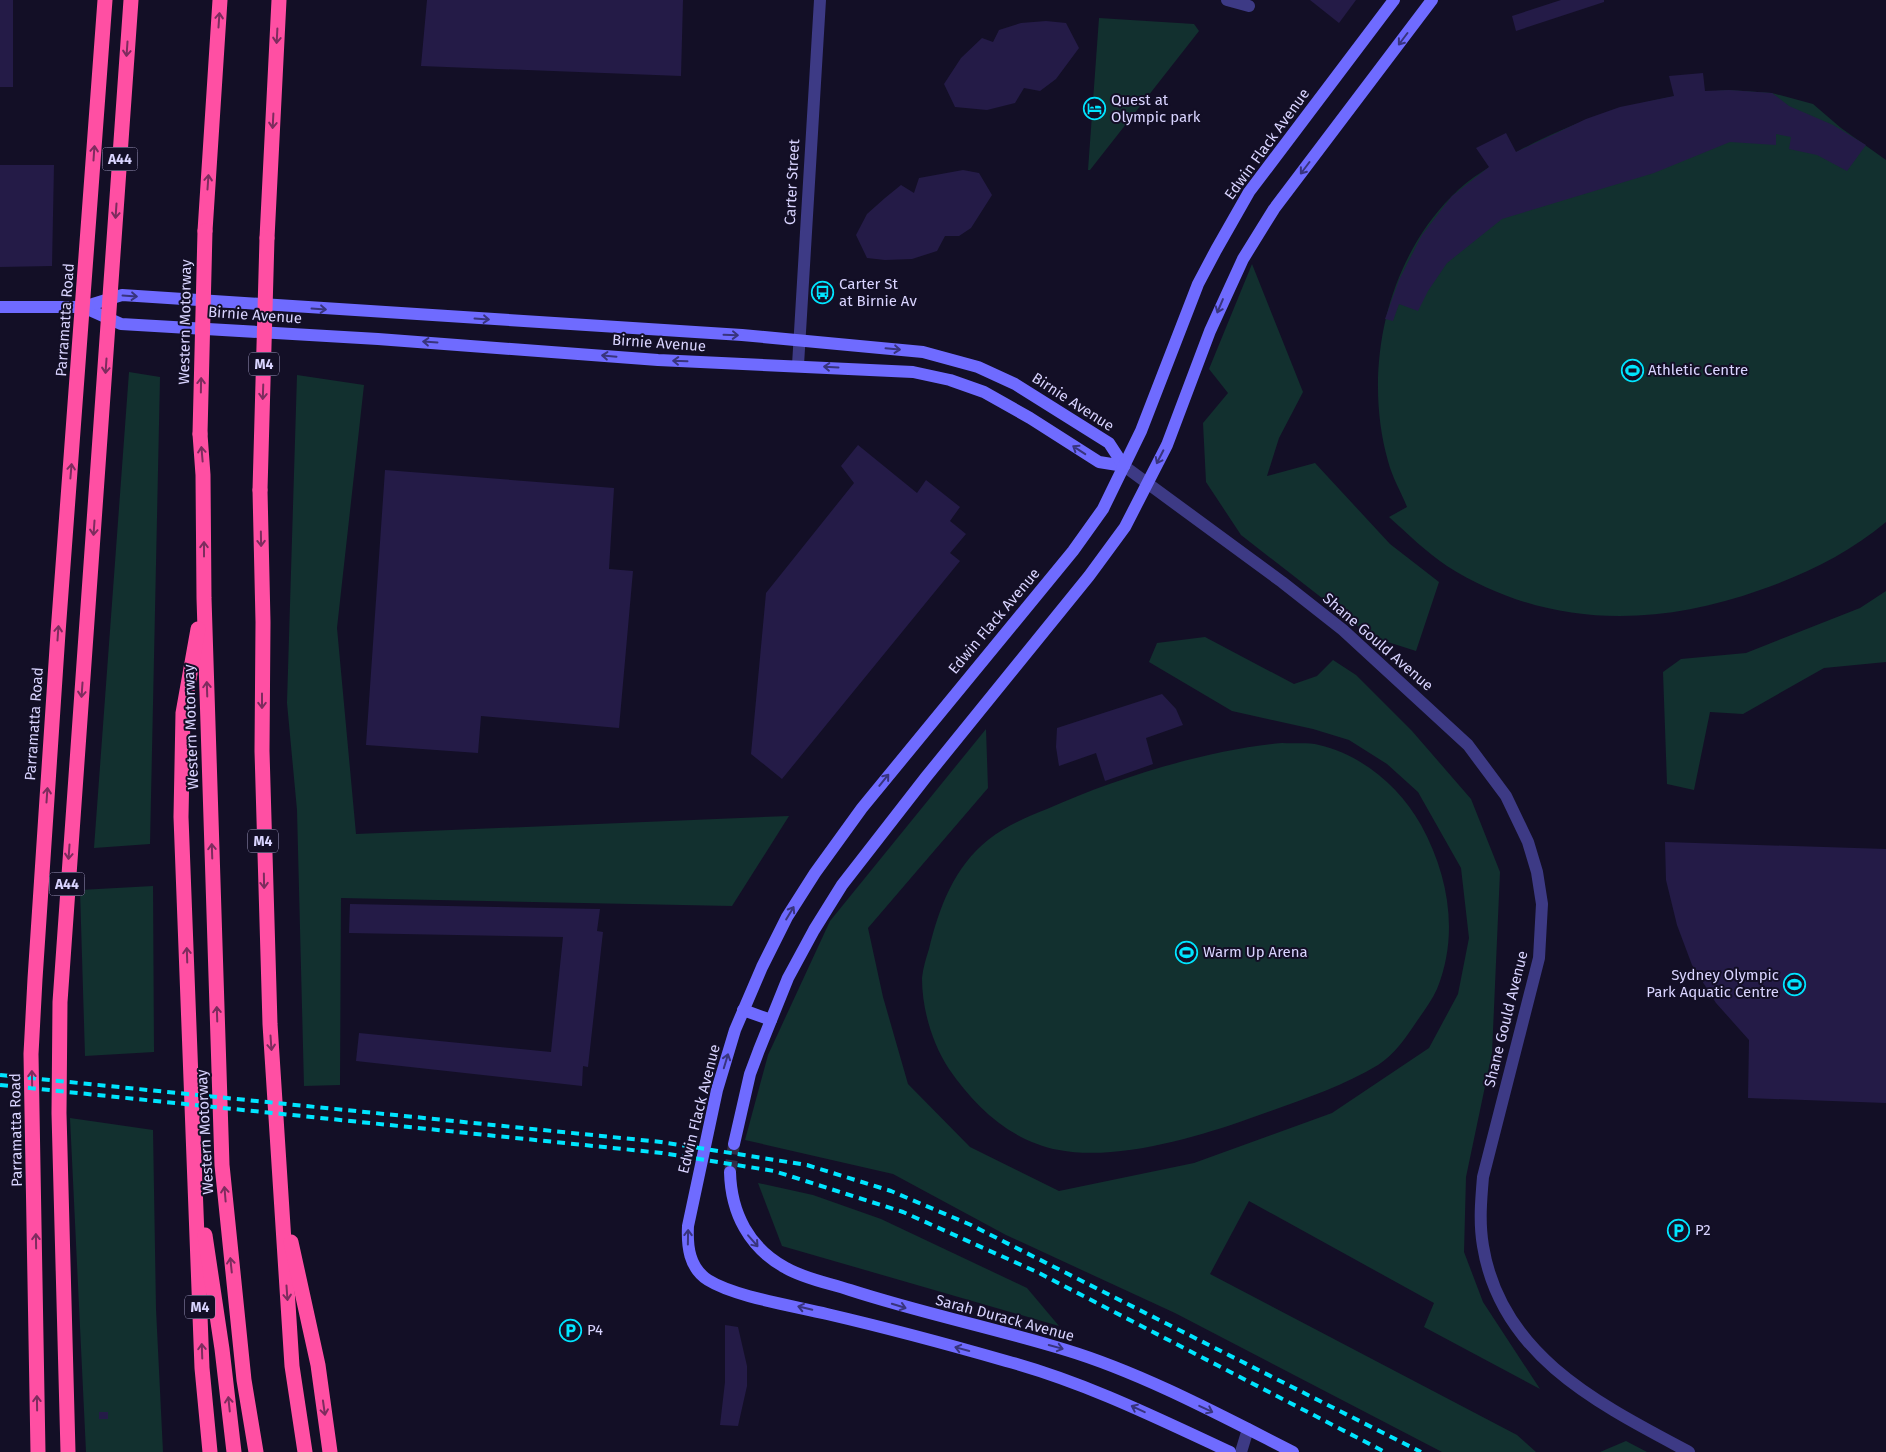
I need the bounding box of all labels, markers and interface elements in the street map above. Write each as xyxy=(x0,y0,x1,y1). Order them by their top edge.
one-way arrow xyxy=(215,12,224,28)
one-way arrow xyxy=(273,28,282,44)
one-way arrow xyxy=(1398,32,1408,46)
one-way arrow xyxy=(123,40,132,56)
street label: Edwin Flack Avenue xyxy=(1221,85,1313,203)
place label: Quest at Olympic park xyxy=(1111,91,1201,126)
hotel icon: Quest at Olympic park xyxy=(1083,97,1107,121)
one-way arrow xyxy=(268,113,277,129)
street label: Carter Street xyxy=(781,138,803,225)
one-way arrow xyxy=(89,146,99,162)
road number: A44 xyxy=(102,148,138,170)
one-way arrow xyxy=(1300,162,1311,175)
one-way arrow xyxy=(204,175,213,191)
one-way arrow xyxy=(112,202,121,218)
street label: Western Motorway xyxy=(175,259,195,385)
street label: Parramatta Road xyxy=(52,263,78,377)
place label: Carter St at Birnie Av xyxy=(839,275,917,310)
bus stop icon: Carter St at Birnie Av xyxy=(811,281,835,305)
one-way arrow xyxy=(122,291,138,300)
one-way arrow xyxy=(1215,299,1224,314)
street label: Birnie Avenue xyxy=(207,303,303,327)
one-way arrow xyxy=(311,304,327,313)
one-way arrow xyxy=(473,315,489,324)
one-way arrow xyxy=(722,330,739,340)
street label: Birnie Avenue xyxy=(611,331,707,355)
one-way arrow xyxy=(422,338,438,347)
one-way arrow xyxy=(885,344,901,353)
road number: M4 xyxy=(249,352,279,376)
one-way arrow xyxy=(602,352,618,361)
one-way arrow xyxy=(672,356,688,366)
one-way arrow xyxy=(101,358,110,374)
sports icon: Athletic Centre xyxy=(1620,358,1644,382)
place label: Athletic Centre xyxy=(1648,361,1748,379)
one-way arrow xyxy=(824,362,840,371)
street label: Birnie Avenue xyxy=(1029,369,1117,435)
one-way arrow xyxy=(196,377,206,394)
one-way arrow xyxy=(258,383,267,399)
one-way arrow xyxy=(1073,445,1087,455)
one-way arrow xyxy=(197,447,206,463)
one-way arrow xyxy=(1155,450,1165,465)
one-way arrow xyxy=(66,463,75,479)
one-way arrow xyxy=(90,520,99,536)
one-way arrow xyxy=(256,530,265,546)
one-way arrow xyxy=(199,541,209,558)
street label: Edwin Flack Avenue xyxy=(944,564,1044,678)
street label: Shane Gould Avenue xyxy=(1319,589,1437,695)
one-way arrow xyxy=(53,625,62,641)
street label: Western Motorway xyxy=(180,663,202,790)
street label: Parramatta Road xyxy=(21,667,47,781)
one-way arrow xyxy=(202,681,211,697)
one-way arrow xyxy=(77,682,86,698)
one-way arrow xyxy=(257,692,267,709)
one-way arrow xyxy=(879,774,890,787)
one-way arrow xyxy=(43,787,52,803)
road number: M4 xyxy=(248,829,278,852)
one-way arrow xyxy=(65,844,74,860)
one-way arrow xyxy=(207,844,217,860)
road number: A44 xyxy=(50,872,84,896)
one-way arrow xyxy=(259,872,269,889)
one-way arrow xyxy=(786,906,796,920)
sports icon: Warm Up Arena xyxy=(1175,940,1199,964)
place label: Warm Up Arena xyxy=(1203,943,1308,961)
one-way arrow xyxy=(182,948,191,964)
street label: Shane Gould Avenue xyxy=(1480,949,1532,1089)
place label: Sydney Olympic Park Aquatic Centre xyxy=(1646,966,1779,1001)
sports icon: Sydney Olympic Park Aquatic Centre xyxy=(1783,972,1807,996)
one-way arrow xyxy=(213,1006,222,1022)
one-way arrow xyxy=(266,1035,275,1051)
street label: Edwin Flack Avenue xyxy=(674,1042,724,1176)
one-way arrow xyxy=(721,1054,731,1070)
street label: Western Motorway xyxy=(193,1068,217,1195)
one-way arrow xyxy=(27,1071,37,1087)
street label: Parramatta Road xyxy=(6,1073,26,1187)
one-way arrow xyxy=(220,1186,229,1202)
parking icon: P2 xyxy=(1667,1218,1691,1242)
place label: P2 xyxy=(1695,1221,1711,1239)
one-way arrow xyxy=(683,1229,693,1246)
one-way arrow xyxy=(31,1233,40,1249)
one-way arrow xyxy=(747,1234,759,1247)
one-way arrow xyxy=(226,1257,236,1273)
one-way arrow xyxy=(282,1284,292,1300)
street label: Sarah Durack Avenue xyxy=(934,1291,1076,1345)
road number: M4 xyxy=(185,1295,215,1318)
one-way arrow xyxy=(891,1301,907,1311)
one-way arrow xyxy=(797,1303,813,1312)
parking icon: P4 xyxy=(559,1318,583,1342)
place label: P4 xyxy=(587,1321,603,1339)
one-way arrow xyxy=(197,1343,206,1359)
one-way arrow xyxy=(1048,1343,1064,1352)
one-way arrow xyxy=(954,1344,970,1353)
one-way arrow xyxy=(32,1396,42,1412)
one-way arrow xyxy=(224,1396,234,1412)
one-way arrow xyxy=(319,1400,329,1416)
one-way arrow xyxy=(1131,1404,1146,1414)
one-way arrow xyxy=(1198,1405,1213,1415)

